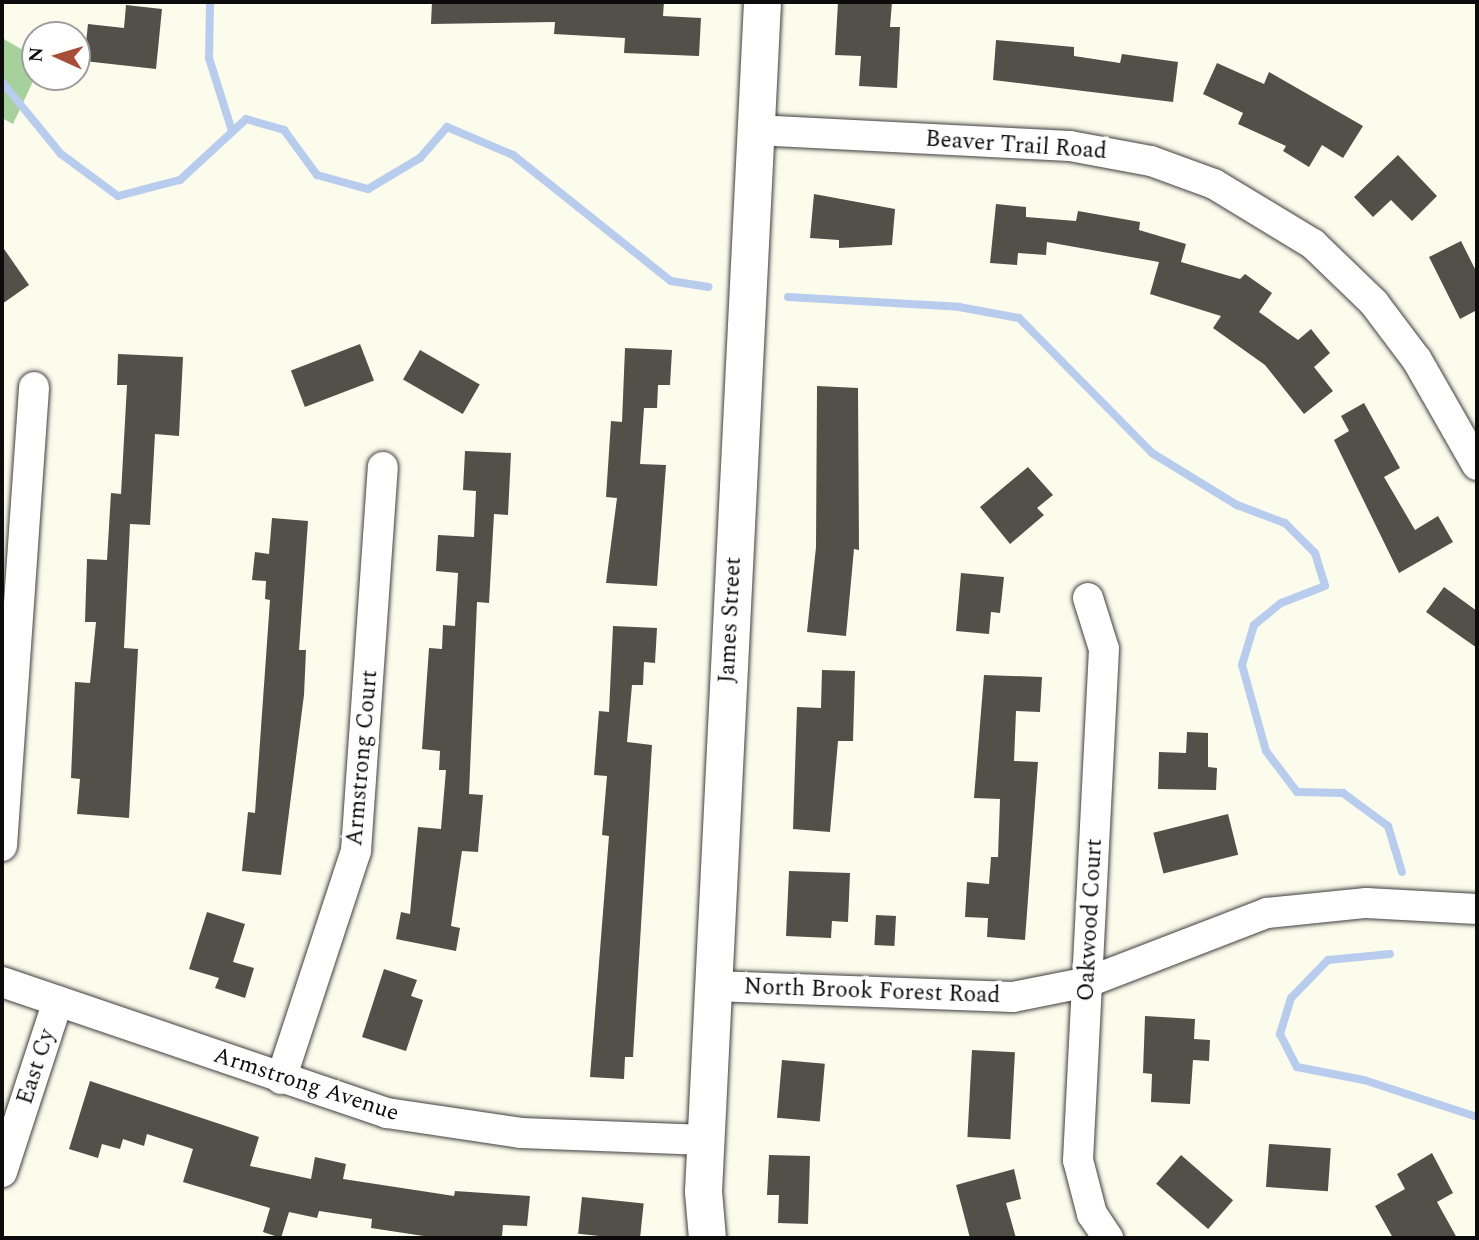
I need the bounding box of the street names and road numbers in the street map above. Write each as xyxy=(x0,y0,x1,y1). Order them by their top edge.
street label: Beaver Trail Road xyxy=(924,126,1108,166)
street label: James Street xyxy=(714,556,748,684)
street label: Armstrong Court xyxy=(342,669,384,847)
street label: Oakwood Court xyxy=(1073,838,1109,1002)
street label: North Brook Forest Road xyxy=(743,974,1001,1010)
street label: East Cy xyxy=(12,1026,62,1108)
street label: Armstrong Avenue xyxy=(210,1042,402,1128)

